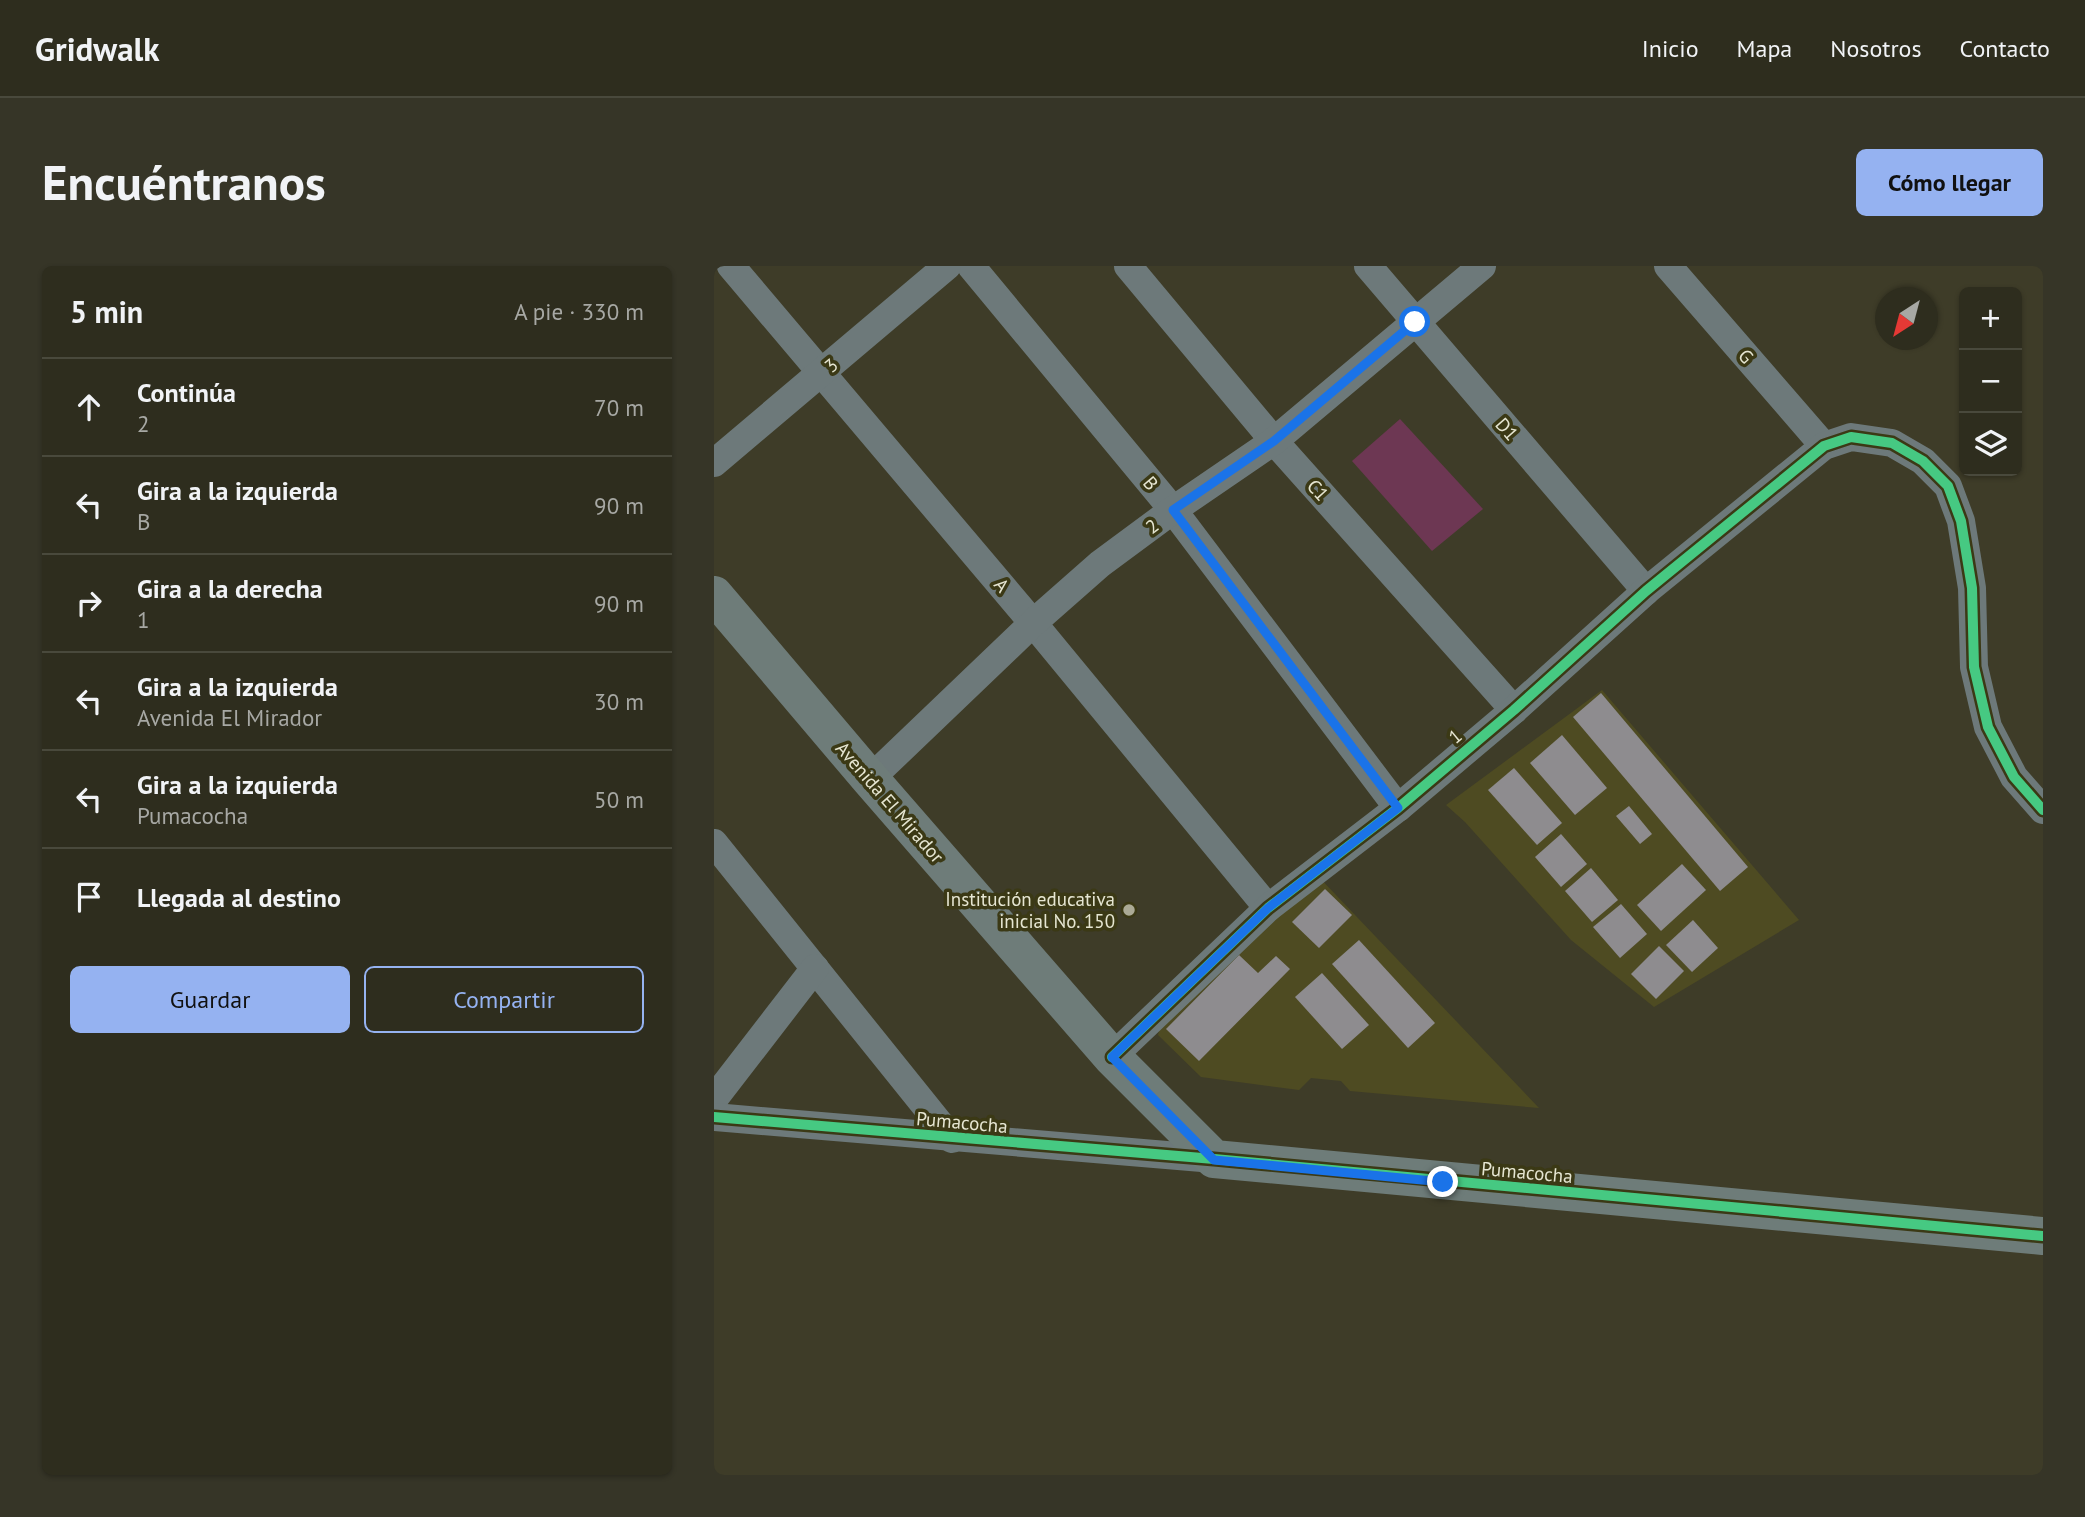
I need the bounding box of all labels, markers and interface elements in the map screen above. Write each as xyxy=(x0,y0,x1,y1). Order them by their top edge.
text: Gridwalk xyxy=(35,27,159,70)
text: Inicio xyxy=(1642,33,1699,64)
text: Mapa xyxy=(1737,33,1792,64)
text: Nosotros xyxy=(1830,33,1922,64)
text: Contacto xyxy=(1960,33,2050,64)
button: Cómo llegar xyxy=(1856,149,2043,216)
text: Encuéntranos xyxy=(42,150,326,214)
north arrow xyxy=(1875,287,1938,350)
map controls xyxy=(1959,287,2022,476)
button: + xyxy=(1959,287,2022,350)
text: 5 min xyxy=(70,292,143,331)
text: A pie · 330 m xyxy=(514,297,644,326)
route start xyxy=(1399,306,1430,337)
street label: G xyxy=(1733,344,1759,368)
button: − xyxy=(1959,350,2022,413)
street label: 3 xyxy=(819,352,843,378)
text: Continúa xyxy=(137,376,236,409)
icon: ahead xyxy=(70,388,108,426)
text: 70 m xyxy=(594,393,644,422)
text: 2 xyxy=(137,409,150,438)
street label: D1 xyxy=(1490,413,1524,445)
button: layers xyxy=(1959,413,2022,476)
street label: B xyxy=(1138,471,1164,495)
text: Gira a la izquierda xyxy=(137,474,338,507)
street label: C1 xyxy=(1302,474,1334,506)
icon: left xyxy=(70,486,108,524)
text: 90 m xyxy=(594,491,644,520)
text: B xyxy=(137,507,150,536)
street label: 2 xyxy=(1141,513,1163,539)
text: Gira a la derecha xyxy=(137,572,323,605)
street label: A xyxy=(989,573,1015,597)
icon: right xyxy=(70,584,108,622)
text: 90 m xyxy=(594,589,644,618)
text: 1 xyxy=(137,605,150,634)
text: Gira a la izquierda xyxy=(137,670,338,703)
icon: left xyxy=(70,682,108,720)
text: 30 m xyxy=(594,687,644,716)
text: Avenida El Mirador xyxy=(137,703,322,732)
street label: 1 xyxy=(1443,723,1467,749)
street label: Avenida El Mirador xyxy=(831,736,950,868)
text: Gira a la izquierda xyxy=(137,768,338,801)
icon: left xyxy=(70,780,108,818)
text: 50 m xyxy=(594,785,644,814)
text: Pumacocha xyxy=(137,801,248,830)
icon: arrive xyxy=(70,878,108,916)
text: Llegada al destino xyxy=(137,881,341,914)
place label: Institución educativa inicial No. 150 xyxy=(945,887,1115,933)
marker: Institución educativa inicial No. 150 xyxy=(1121,902,1137,918)
button: Guardar xyxy=(70,966,350,1033)
button: Compartir xyxy=(364,966,644,1033)
street label: Pumacocha xyxy=(915,1106,1009,1138)
street label: Pumacocha xyxy=(1480,1156,1574,1188)
route end xyxy=(1427,1166,1458,1197)

